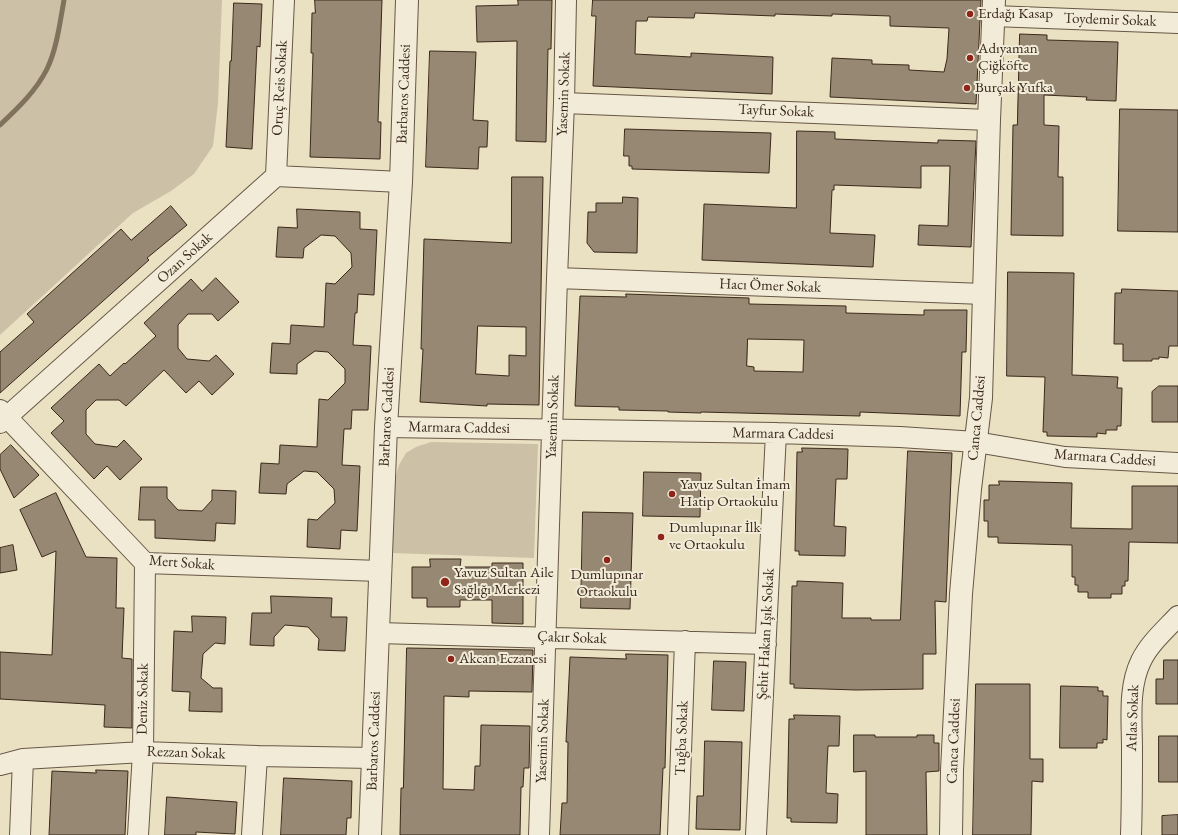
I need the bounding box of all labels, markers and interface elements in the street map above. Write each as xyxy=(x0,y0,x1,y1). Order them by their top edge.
place label: Erdağı Kasap xyxy=(978,5,1053,23)
marker: Erdağı Kasap xyxy=(965,9,975,19)
street label: Toydemir Sokak xyxy=(1063,9,1157,31)
street label: Oruç Reis Sokak xyxy=(269,40,291,136)
place label: Adıyaman Çiğköfte xyxy=(978,40,1038,75)
street label: Barbaros Caddesi xyxy=(393,44,415,144)
street label: Yasemin Sokak xyxy=(554,52,574,136)
marker: Adıyaman Çiğköfte xyxy=(965,53,975,63)
place label: Burçak Yufka xyxy=(975,79,1053,97)
marker: Burçak Yufka xyxy=(962,83,972,93)
street label: Tayfur Sokak xyxy=(738,101,814,121)
street label: Ozan Sokak xyxy=(154,228,216,288)
street label: Hacı Ömer Sokak xyxy=(719,275,821,297)
street label: Barbaros Caddesi xyxy=(375,367,399,467)
street label: Yasemin Sokak xyxy=(543,375,563,459)
street label: Canca Caddesi xyxy=(964,375,990,461)
street label: Marmara Caddesi xyxy=(408,418,510,438)
street label: Marmara Caddesi xyxy=(732,424,834,444)
street label: Marmara Caddesi xyxy=(1053,445,1157,471)
place label: Yavuz Sultan İmam Hatip Ortaokulu xyxy=(680,476,791,511)
marker: Yavuz Sultan İmam Hatip Ortaokulu xyxy=(667,489,677,499)
place label: Dumlupınar İlk ve Ortaokulu xyxy=(669,519,760,554)
marker: Dumlupınar İlk ve Ortaokulu xyxy=(656,532,666,542)
street label: Mert Sokak xyxy=(148,552,216,574)
marker: Dumlupınar Ortaokulu xyxy=(602,555,612,565)
place label: Yavuz Sultan Aile Sağlığı Merkezi xyxy=(454,564,554,599)
place label: Dumlupınar Ortaokulu xyxy=(571,566,643,601)
street label: Şehit Hakan Işık Sokak xyxy=(754,568,778,700)
marker: Yavuz Sultan Aile Sağlığı Merkezi xyxy=(439,576,451,588)
street label: Çakır Sokak xyxy=(537,628,607,648)
place label: Akcan Eczanesi xyxy=(459,650,547,668)
marker: Akcan Eczanesi xyxy=(446,654,456,664)
street label: Deniz Sokak xyxy=(133,663,153,735)
street label: Atlas Sokak xyxy=(1123,684,1143,752)
street label: Barbaros Caddesi xyxy=(363,691,385,791)
street label: Canca Caddesi xyxy=(944,698,964,784)
street label: Yasemin Sokak xyxy=(533,699,553,783)
street label: Tuğba Sokak xyxy=(672,700,692,776)
street label: Rezzan Sokak xyxy=(146,743,226,763)

